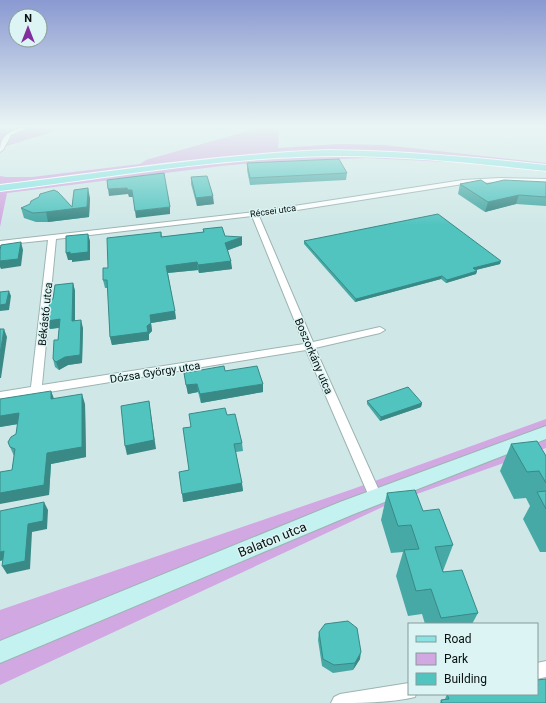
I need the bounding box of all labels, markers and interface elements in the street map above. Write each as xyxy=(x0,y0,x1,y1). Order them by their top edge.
north arrow xyxy=(8,8,48,48)
text: N xyxy=(24,12,32,25)
street label: Récsei utca xyxy=(249,203,297,219)
street label: Békástó utca xyxy=(36,282,55,346)
street label: Boszorkány utca xyxy=(292,316,335,396)
street label: Dózsa György utca xyxy=(109,359,201,386)
street label: Balaton utca xyxy=(236,519,309,560)
legend xyxy=(408,623,538,695)
text: Road xyxy=(444,632,472,646)
text: Park xyxy=(444,652,469,666)
text: Building xyxy=(444,672,487,686)

